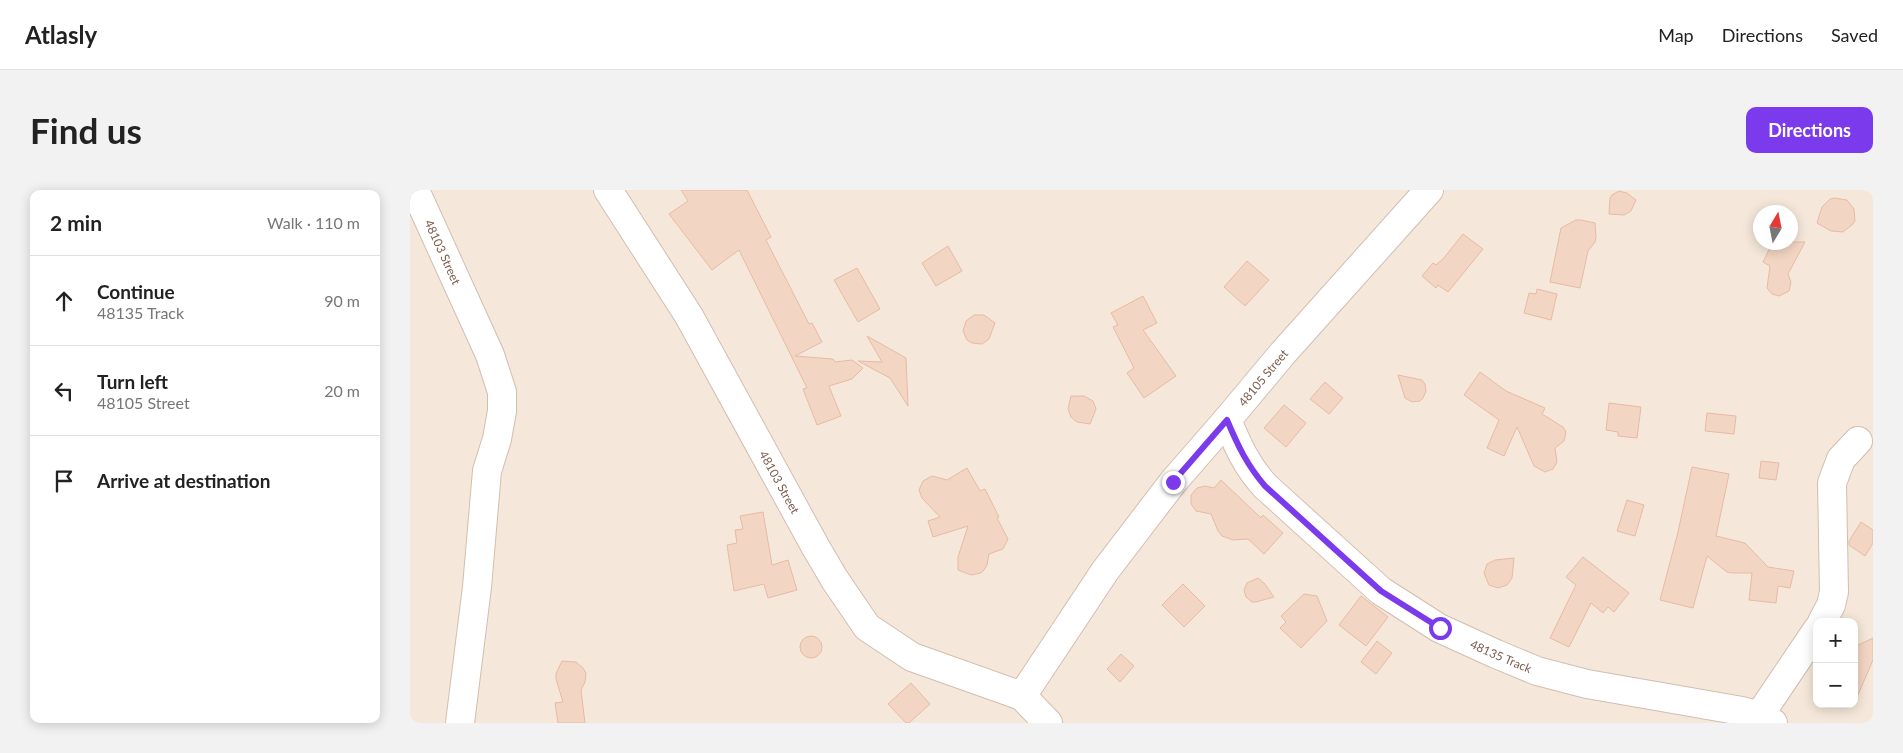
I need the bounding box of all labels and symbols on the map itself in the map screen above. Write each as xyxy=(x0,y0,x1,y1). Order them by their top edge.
north arrow xyxy=(1753,205,1798,250)
street label: 48103 Street xyxy=(422,217,465,287)
street label: 48105 Street xyxy=(1235,345,1291,409)
street label: 48103 Street xyxy=(757,448,804,517)
route end xyxy=(1162,471,1185,494)
route start xyxy=(1429,617,1452,640)
street label: 48135 Track xyxy=(1468,636,1535,676)

